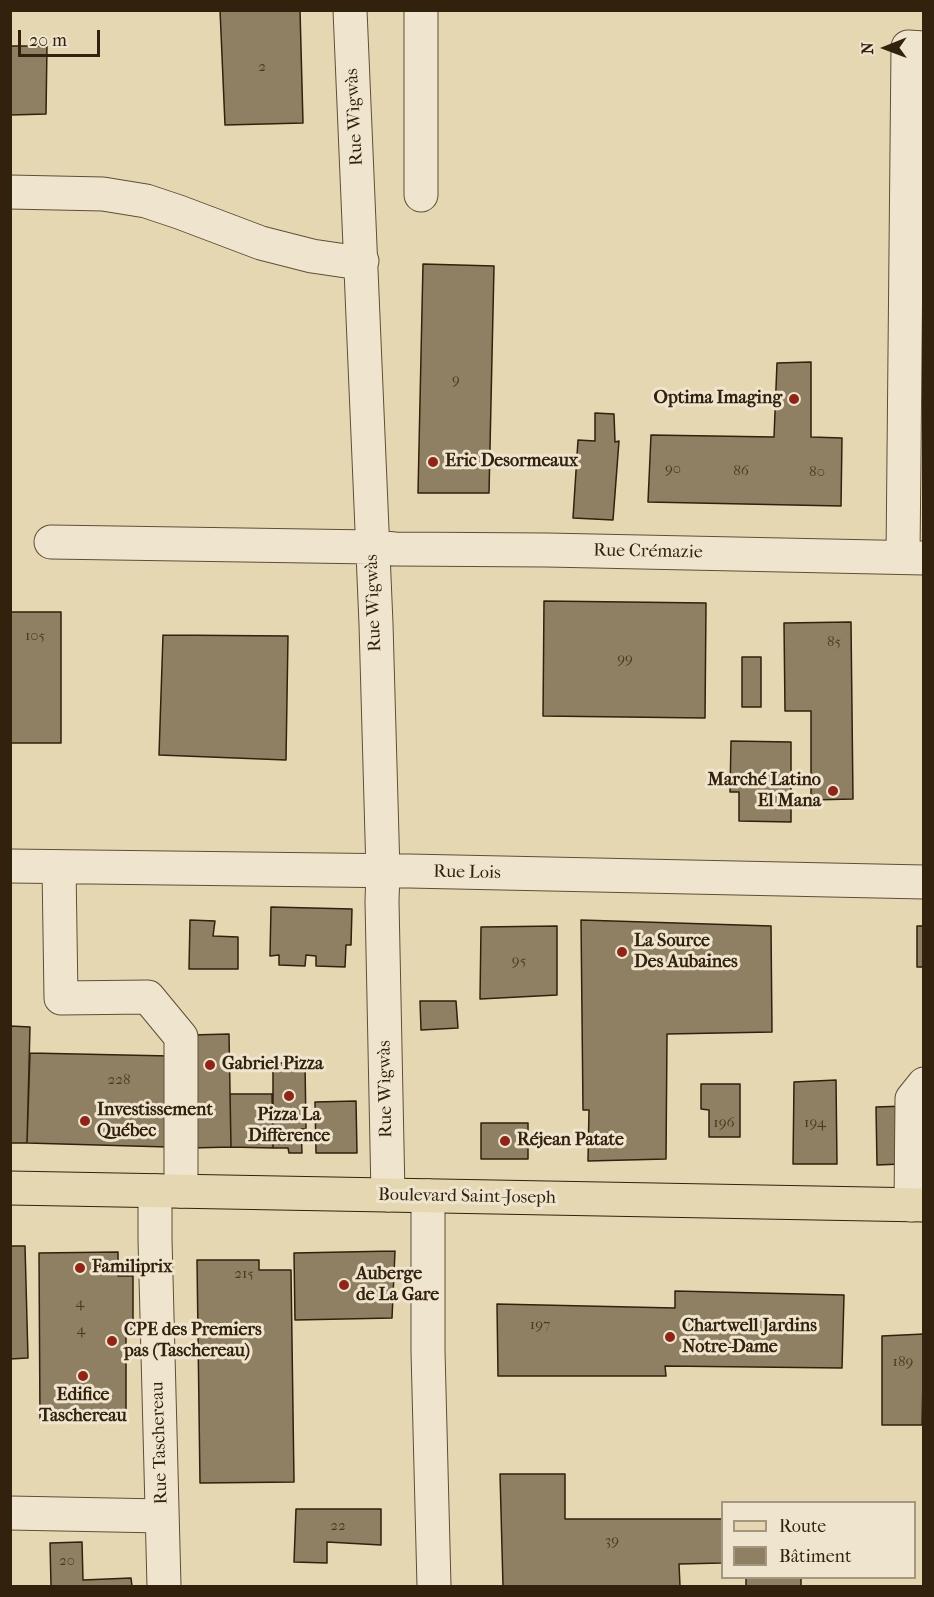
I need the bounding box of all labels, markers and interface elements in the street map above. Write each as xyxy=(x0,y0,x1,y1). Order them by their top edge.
scale bar xyxy=(21,18,104,56)
north arrow xyxy=(856,18,916,78)
text: 20 m xyxy=(29,30,67,51)
text: N xyxy=(858,42,877,55)
house number: 2 xyxy=(258,58,266,76)
street label: Rue Wìgwàs xyxy=(342,68,368,166)
house number: 9 xyxy=(452,371,460,389)
place label: Optima Imaging xyxy=(653,388,782,410)
marker: Optima Imaging xyxy=(787,392,801,406)
place label: Eric Desormeaux xyxy=(445,451,578,473)
marker: Eric Desormeaux xyxy=(426,455,440,469)
house number: 90 xyxy=(665,460,681,478)
house number: 86 xyxy=(733,462,749,480)
house number: 80 xyxy=(809,463,825,481)
street label: Rue Crémazie xyxy=(593,540,703,564)
street label: Rue Wìgwàs xyxy=(362,554,386,652)
house number: 105 xyxy=(25,627,45,645)
house number: 85 xyxy=(827,633,841,651)
house number: 99 xyxy=(617,650,633,668)
place label: Marché Latino El Mana xyxy=(708,770,821,812)
marker: Marché Latino El Mana xyxy=(826,784,840,798)
street label: Rue Lois xyxy=(433,862,501,884)
place label: La Source Des Aubaines xyxy=(634,931,738,974)
marker: La Source Des Aubaines xyxy=(615,945,629,959)
house number: 95 xyxy=(512,952,526,970)
street label: Rue Wìgwàs xyxy=(374,1040,398,1138)
place label: Gabriel Pizza xyxy=(222,1054,323,1076)
marker: Gabriel Pizza xyxy=(203,1058,217,1072)
house number: 228 xyxy=(108,1071,130,1089)
marker: Pizza La Difference xyxy=(282,1089,296,1103)
place label: Investissement Québec xyxy=(97,1100,213,1142)
place label: Pizza La Difference xyxy=(248,1105,330,1148)
marker: Investissement Québec xyxy=(78,1114,92,1128)
house number: 196 xyxy=(713,1114,735,1132)
house number: 194 xyxy=(804,1114,826,1132)
place label: Réjean Patate xyxy=(517,1130,624,1152)
marker: Réjean Patate xyxy=(498,1134,512,1148)
street label: Boulevard Saint-Joseph xyxy=(378,1185,556,1209)
place label: Familiprix xyxy=(92,1257,172,1279)
marker: Familiprix xyxy=(73,1261,87,1275)
place label: Auberge de La Gare xyxy=(356,1264,439,1306)
house number: 215 xyxy=(234,1265,254,1283)
marker: Auberge de La Gare xyxy=(337,1278,351,1292)
house number: 4 xyxy=(76,1294,84,1312)
house number: 197 xyxy=(530,1316,550,1334)
place label: Chartwell Jardins Notre-Dame xyxy=(682,1316,817,1358)
place label: CPE des Premiers pas (Taschereau) xyxy=(124,1320,262,1362)
house number: 4 xyxy=(77,1321,85,1339)
marker: Chartwell Jardins Notre-Dame xyxy=(663,1330,677,1344)
marker: CPE des Premiers pas (Taschereau) xyxy=(105,1334,119,1348)
house number: 189 xyxy=(893,1353,913,1371)
marker: Edifice Taschereau xyxy=(76,1369,90,1383)
street label: Rue Taschereau xyxy=(147,1381,173,1505)
place label: Edifice Taschereau xyxy=(39,1385,127,1428)
legend xyxy=(721,1501,916,1579)
text: Route xyxy=(779,1516,826,1537)
house number: 22 xyxy=(330,1517,346,1535)
house number: 39 xyxy=(605,1532,619,1550)
text: Bâtiment xyxy=(779,1546,851,1567)
house number: 20 xyxy=(59,1552,75,1570)

